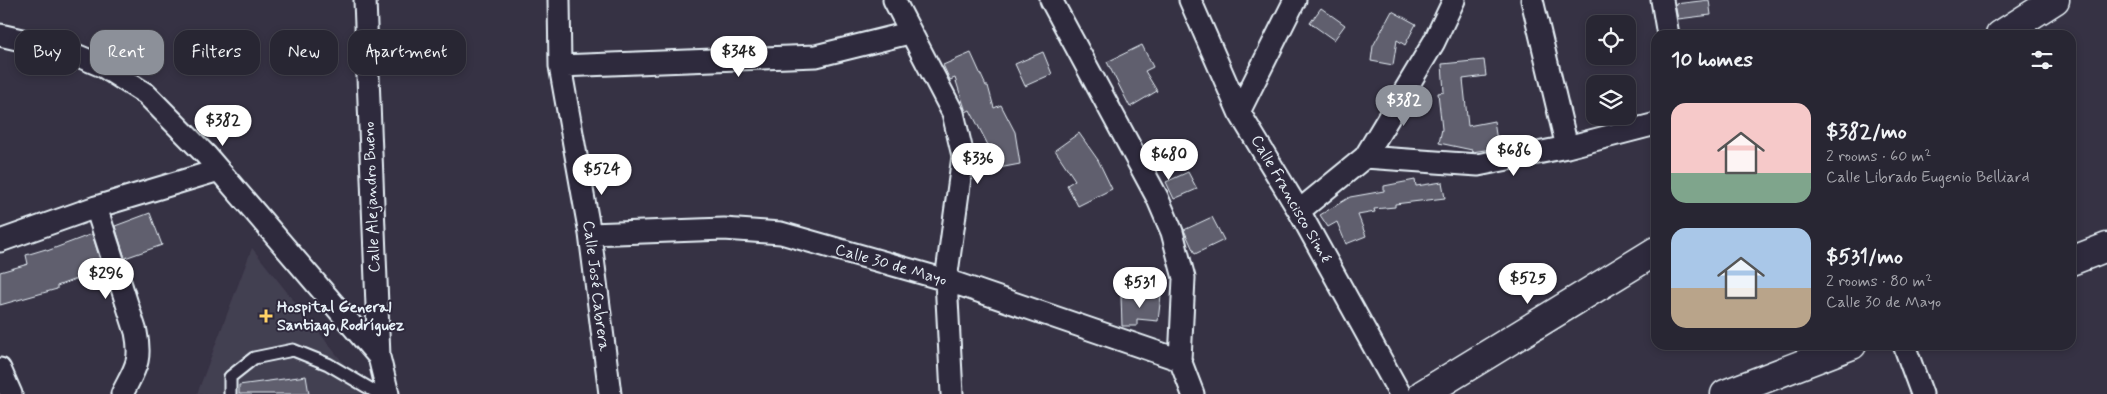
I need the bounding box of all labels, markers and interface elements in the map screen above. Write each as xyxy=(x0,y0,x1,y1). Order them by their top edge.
map controls xyxy=(1586,15,1636,125)
button: locate xyxy=(1586,15,1636,65)
chip: Buy xyxy=(15,30,80,75)
chip: Rent xyxy=(90,30,164,75)
chip: Filters xyxy=(174,30,260,75)
chip: New xyxy=(270,30,338,75)
chip: Apartment xyxy=(348,30,466,75)
pin: $348 xyxy=(709,36,769,78)
text: $348 xyxy=(721,41,757,62)
text: 10 homes xyxy=(1671,46,1753,74)
icon: filters xyxy=(2028,46,2056,74)
button: layers xyxy=(1586,75,1636,125)
pin: $382 xyxy=(1374,84,1434,127)
text: $382 xyxy=(1387,90,1421,111)
pin: $382 xyxy=(193,104,253,147)
text: $382 xyxy=(206,110,240,131)
text: $382/mo xyxy=(1826,118,1907,146)
street label: Calle Alejandro Bueno xyxy=(359,121,385,273)
icon: home xyxy=(1711,123,1771,183)
street label: Calle Francisco Simé xyxy=(1246,131,1336,267)
pin: $686 xyxy=(1484,134,1544,177)
pin: $680 xyxy=(1139,138,1199,181)
text: $686 xyxy=(1497,140,1531,161)
pin: $336 xyxy=(948,142,1008,185)
text: $680 xyxy=(1151,144,1187,165)
text: 2 rooms · 60 m² xyxy=(1826,146,1931,167)
text: $336 xyxy=(963,148,993,169)
pin: $524 xyxy=(572,154,632,196)
text: $524 xyxy=(584,159,620,180)
text: Calle Librado Eugenio Belliard xyxy=(1826,167,2029,188)
street label: Calle José Cabrera xyxy=(578,219,614,353)
street label: Calle 30 de Mayo xyxy=(833,239,949,291)
text: $531/mo xyxy=(1826,243,1903,271)
icon: home xyxy=(1711,248,1771,308)
pin: $296 xyxy=(76,258,136,300)
pin: $525 xyxy=(1498,262,1558,305)
text: $296 xyxy=(89,263,123,284)
pin: $531 xyxy=(1110,266,1170,309)
text: $525 xyxy=(1510,268,1546,289)
text: 2 rooms · 80 m² xyxy=(1826,271,1932,292)
text: $531 xyxy=(1124,272,1156,293)
text: Calle 30 de Mayo xyxy=(1826,292,1941,313)
place label: Hospital General Santiago Rodríguez xyxy=(277,297,405,337)
marker: Hospital General Santiago Rodríguez xyxy=(259,309,273,323)

